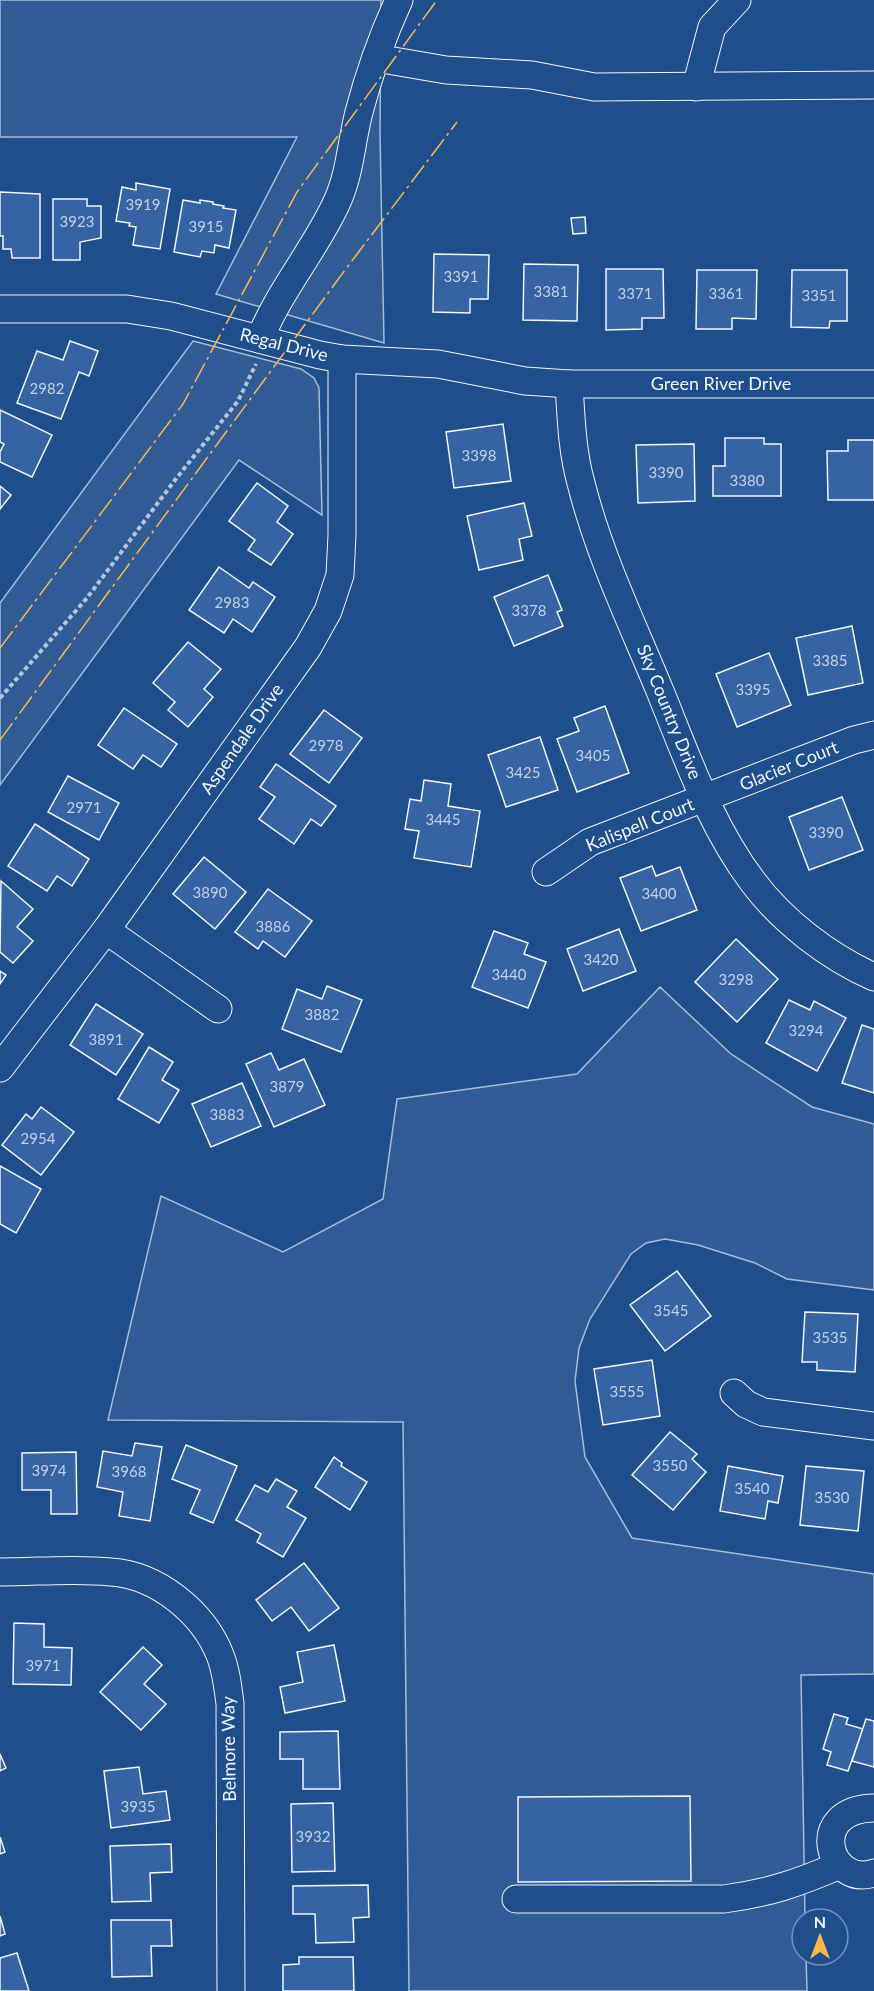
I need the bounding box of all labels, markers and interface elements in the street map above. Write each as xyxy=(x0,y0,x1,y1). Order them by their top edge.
house number: 3919 xyxy=(126,195,160,213)
house number: 3923 xyxy=(60,212,94,230)
house number: 3915 xyxy=(189,217,223,235)
house number: 3391 xyxy=(444,267,478,285)
house number: 3381 xyxy=(534,282,568,300)
house number: 3371 xyxy=(618,284,652,302)
house number: 3361 xyxy=(709,284,743,302)
house number: 3351 xyxy=(802,286,836,304)
street label: Regal Drive xyxy=(238,322,331,366)
street label: Green River Drive xyxy=(651,372,791,394)
house number: 2982 xyxy=(30,379,64,397)
house number: 3398 xyxy=(462,446,496,464)
house number: 3390 xyxy=(649,463,684,481)
house number: 3380 xyxy=(730,471,765,489)
house number: 2983 xyxy=(215,593,249,611)
house number: 3378 xyxy=(512,601,546,619)
street label: Sky Country Drive xyxy=(633,641,707,782)
house number: 3385 xyxy=(813,651,847,669)
street label: Aspendale Drive xyxy=(195,679,287,798)
house number: 3395 xyxy=(736,680,770,698)
street label: Glacier Court xyxy=(736,735,842,795)
house number: 2978 xyxy=(309,736,343,754)
house number: 3405 xyxy=(576,746,610,764)
house number: 3425 xyxy=(506,763,540,781)
street label: Kalispell Court xyxy=(582,792,698,856)
house number: 2971 xyxy=(67,798,101,816)
house number: 3445 xyxy=(426,810,460,828)
house number: 3390 xyxy=(809,823,844,841)
house number: 3890 xyxy=(193,883,228,901)
house number: 3400 xyxy=(642,884,677,902)
house number: 3886 xyxy=(256,917,291,935)
house number: 3420 xyxy=(584,950,619,968)
house number: 3440 xyxy=(492,965,527,983)
house number: 3298 xyxy=(719,970,753,988)
house number: 3882 xyxy=(305,1005,339,1023)
house number: 3294 xyxy=(789,1021,824,1039)
house number: 3891 xyxy=(89,1030,123,1048)
house number: 3879 xyxy=(270,1077,304,1095)
house number: 3883 xyxy=(210,1105,244,1123)
house number: 2954 xyxy=(21,1129,56,1147)
house number: 3545 xyxy=(654,1301,688,1319)
house number: 3535 xyxy=(813,1328,847,1346)
house number: 3555 xyxy=(610,1382,644,1400)
house number: 3550 xyxy=(653,1456,688,1474)
house number: 3974 xyxy=(32,1461,67,1479)
house number: 3968 xyxy=(112,1462,146,1480)
house number: 3540 xyxy=(735,1479,770,1497)
house number: 3530 xyxy=(815,1488,850,1506)
house number: 3971 xyxy=(26,1656,60,1674)
street label: Belmore Way xyxy=(216,1695,240,1802)
house number: 3935 xyxy=(121,1797,155,1815)
house number: 3932 xyxy=(296,1827,330,1845)
north arrow xyxy=(790,1907,850,1967)
text: N xyxy=(814,1912,826,1931)

